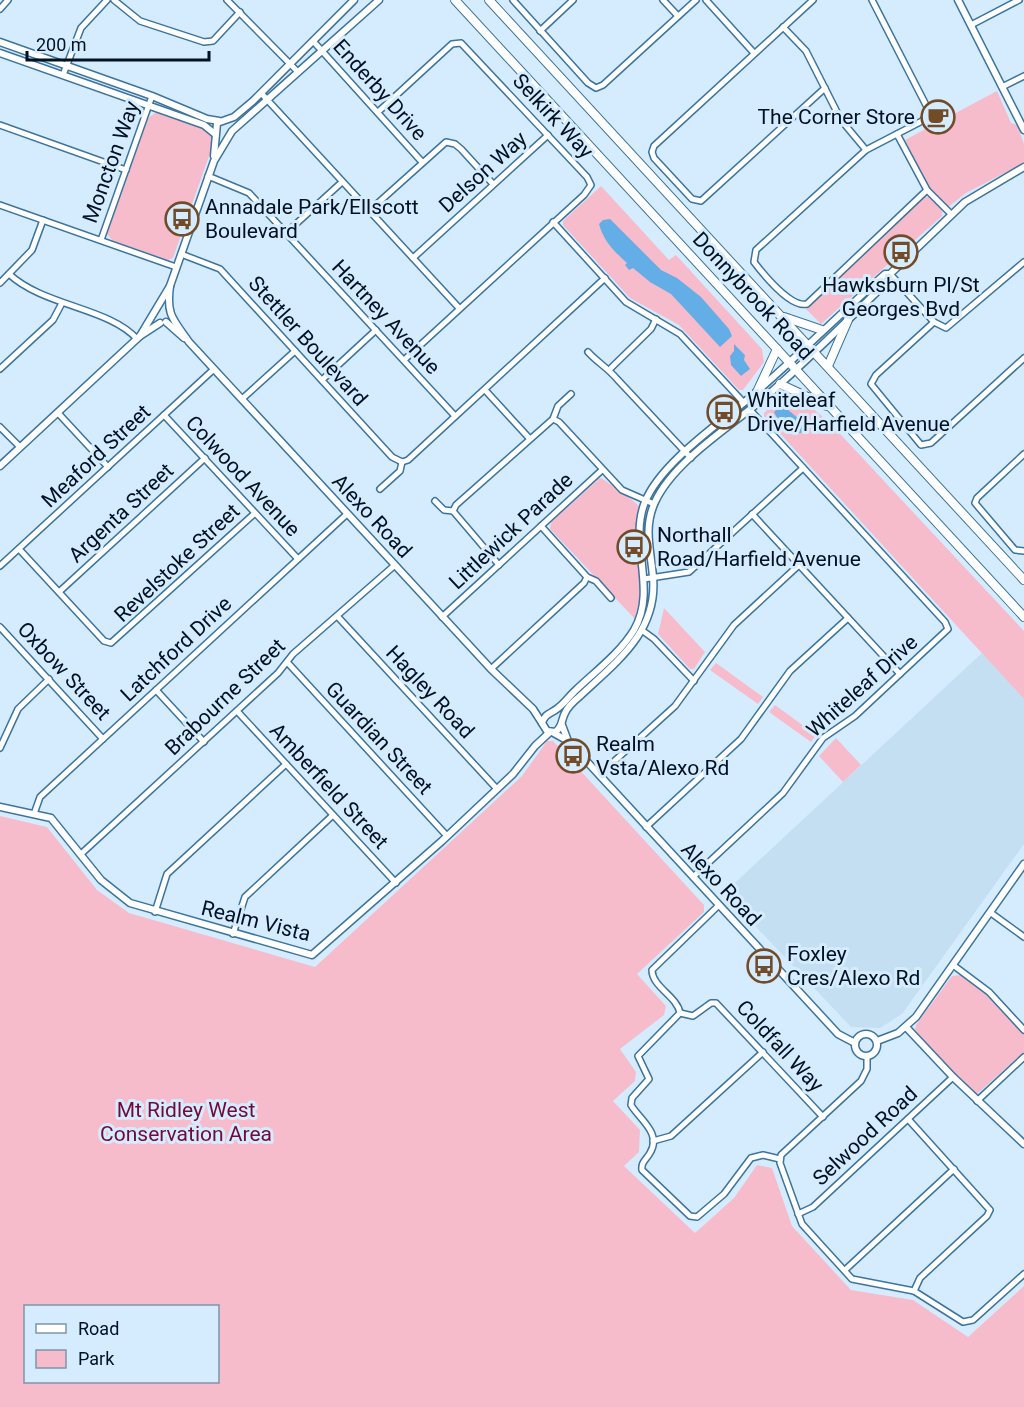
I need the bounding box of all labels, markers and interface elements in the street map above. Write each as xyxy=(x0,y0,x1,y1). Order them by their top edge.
scale bar xyxy=(27,24,208,62)
text: 200 m xyxy=(36,34,87,55)
street label: Enderby Drive xyxy=(328,35,432,145)
street label: Selkirk Way xyxy=(508,69,598,163)
street label: Moncton Way xyxy=(78,98,144,226)
cafe icon: The Corner Store xyxy=(920,99,956,135)
place label: The Corner Store xyxy=(758,105,915,129)
street label: Delson Way xyxy=(434,127,532,217)
place label: Annadale Park/Ellscott Boulevard xyxy=(205,195,419,243)
bus stop icon: Annadale Park/Ellscott Boulevard xyxy=(164,201,200,237)
street label: Donnybrook Road xyxy=(688,227,818,365)
bus stop icon: Hawksburn Pl/St Georges Bvd xyxy=(883,234,919,270)
street label: Hartney Avenue xyxy=(327,255,445,379)
street label: Stettler Boulevard xyxy=(244,271,372,411)
place label: Hawksburn Pl/St Georges Bvd xyxy=(822,273,980,321)
place label: Whiteleaf Drive/Harfield Avenue xyxy=(747,388,950,436)
bus stop icon: Whiteleaf Drive/Harfield Avenue xyxy=(706,394,742,430)
street label: Meaford Street xyxy=(37,400,155,512)
street label: Colwood Avenue xyxy=(181,411,305,541)
street label: Argenta Street xyxy=(64,458,178,567)
street label: Littlewick Parade xyxy=(444,468,578,594)
street label: Alexo Road xyxy=(327,469,417,563)
street label: Revelstoke Street xyxy=(110,499,244,627)
place label: Northall Road/Harfield Avenue xyxy=(657,523,861,571)
bus stop icon: Northall Road/Harfield Avenue xyxy=(616,529,652,565)
street label: Latchford Drive xyxy=(116,592,236,706)
street label: Oxbow Street xyxy=(13,617,115,725)
street label: Whiteleaf Drive xyxy=(802,630,922,742)
street label: Brabourne Street xyxy=(160,634,290,760)
street label: Hagley Road xyxy=(381,641,479,743)
street label: Guardian Street xyxy=(321,677,437,799)
street label: Amberfield Street xyxy=(265,718,393,854)
place label: Realm Vsta/Alexo Rd xyxy=(596,732,729,780)
bus stop icon: Realm Vsta/Alexo Rd xyxy=(555,738,591,774)
street label: Alexo Road xyxy=(676,837,766,931)
street label: Realm Vista xyxy=(199,896,313,946)
place label: Foxley Cres/Alexo Rd xyxy=(787,942,920,990)
bus stop icon: Foxley Cres/Alexo Rd xyxy=(746,948,782,984)
street label: Coldfall Way xyxy=(732,995,828,1097)
street label: Selwood Road xyxy=(808,1082,922,1190)
park label: Mt Ridley West Conservation Area xyxy=(100,1098,272,1146)
legend xyxy=(24,1305,219,1383)
text: Road xyxy=(78,1318,119,1339)
text: Park xyxy=(78,1348,115,1369)

